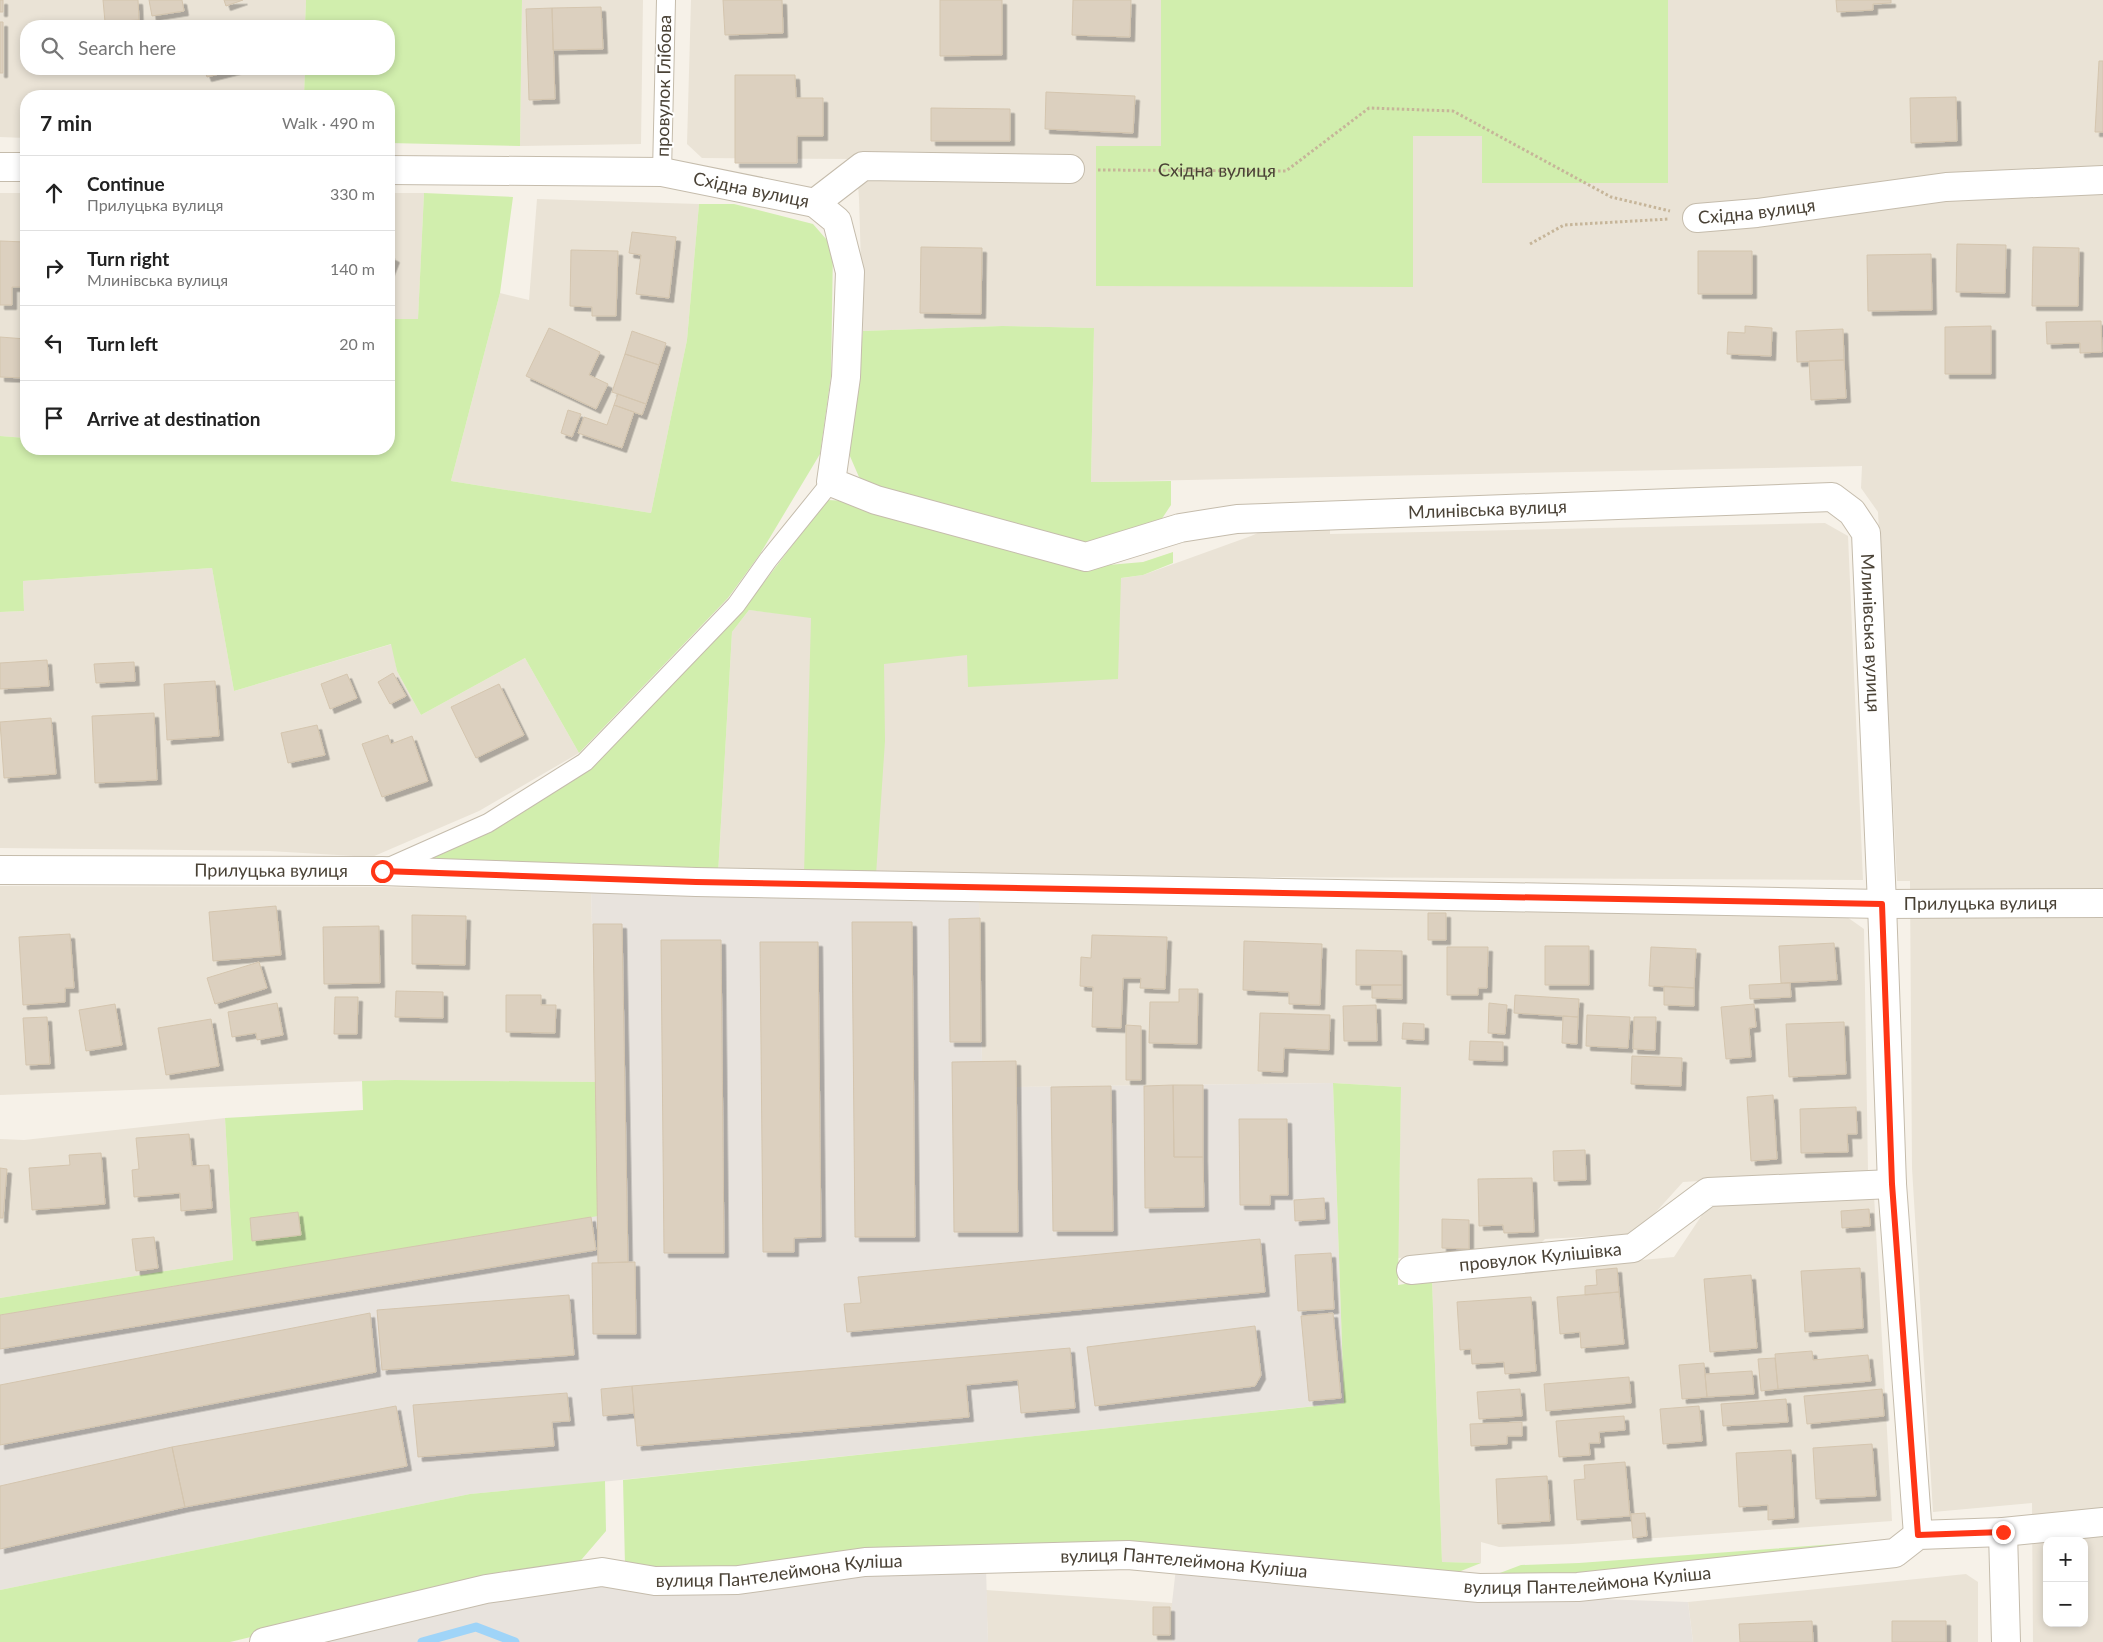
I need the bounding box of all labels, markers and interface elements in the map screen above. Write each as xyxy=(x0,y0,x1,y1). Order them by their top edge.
street label: провулок Глібова xyxy=(651,15,675,157)
search box xyxy=(20,20,395,75)
icon: search xyxy=(38,34,66,62)
text: Search here xyxy=(78,36,176,59)
text: 7 min xyxy=(40,110,92,135)
text: Walk · 490 m xyxy=(282,113,375,132)
street label: Східна вулиця xyxy=(1158,158,1276,181)
street label: Східна вулиця xyxy=(691,167,811,212)
text: Continue xyxy=(87,172,165,195)
icon: ahead xyxy=(40,179,68,207)
text: 330 m xyxy=(330,184,375,203)
street label: Східна вулиця xyxy=(1697,193,1817,228)
text: Прилуцька вулиця xyxy=(87,195,223,214)
text: Turn right xyxy=(87,247,169,270)
icon: right xyxy=(40,254,68,282)
text: 140 m xyxy=(330,259,375,278)
text: Млинівська вулиця xyxy=(87,270,228,289)
icon: left xyxy=(40,329,68,357)
text: Turn left xyxy=(87,332,158,355)
text: 20 m xyxy=(339,334,375,353)
icon: arrive xyxy=(40,404,68,432)
text: Arrive at destination xyxy=(87,407,260,430)
street label: Млинівська вулиця xyxy=(1408,495,1567,523)
street label: Млинівська вулиця xyxy=(1857,553,1886,713)
street label: Прилуцька вулиця xyxy=(194,859,348,881)
route start xyxy=(371,860,394,883)
street label: Прилуцька вулиця xyxy=(1904,891,2057,914)
street label: провулок Кулішівка xyxy=(1458,1237,1623,1275)
route end xyxy=(1992,1521,2015,1544)
map controls xyxy=(2043,1537,2088,1627)
button: + xyxy=(2043,1537,2088,1582)
street label: вулиця Пантелеймона Куліша xyxy=(1060,1543,1309,1582)
street label: вулиця Пантелеймона Куліша xyxy=(656,1549,903,1591)
street label: вулиця Пантелеймона Куліша xyxy=(1463,1561,1712,1598)
button: − xyxy=(2043,1582,2088,1627)

